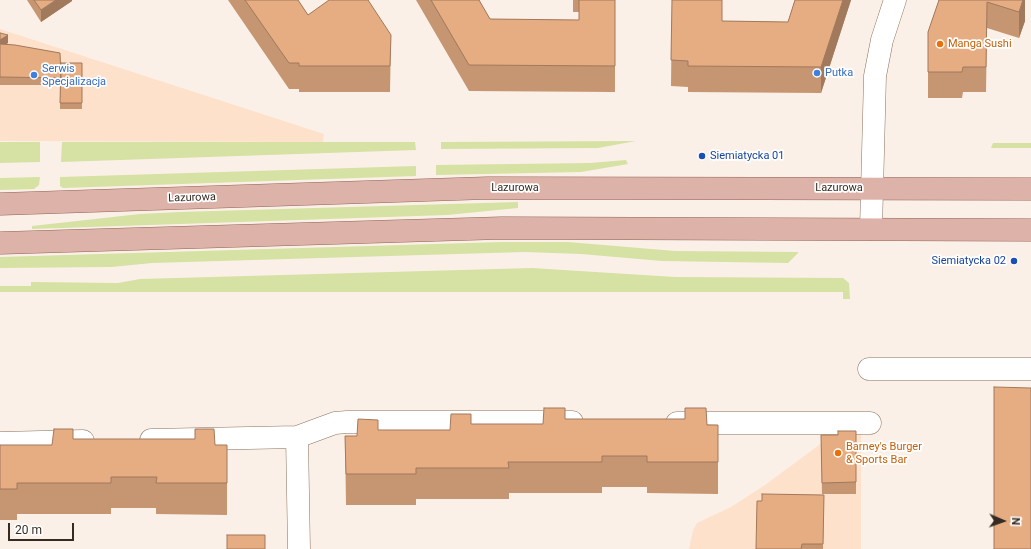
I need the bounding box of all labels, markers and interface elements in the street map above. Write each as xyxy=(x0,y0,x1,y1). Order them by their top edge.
place label: Manga Sushi xyxy=(948,37,1012,51)
marker: Manga Sushi xyxy=(935,39,945,49)
place label: Serwis Specjalizacja xyxy=(42,62,106,88)
place label: Putka xyxy=(825,66,853,80)
marker: Putka xyxy=(812,68,822,78)
marker: Serwis Specjalizacja xyxy=(29,70,39,80)
place label: Siemiatycka 01 xyxy=(710,149,784,163)
marker: Siemiatycka 01 xyxy=(697,151,707,161)
street label: Lazurowa xyxy=(491,181,539,195)
street label: Lazurowa xyxy=(815,181,863,195)
street label: Lazurowa xyxy=(168,191,216,205)
place label: Siemiatycka 02 xyxy=(932,254,1006,268)
marker: Siemiatycka 02 xyxy=(1009,256,1019,266)
place label: Barney's Burger & Sports Bar xyxy=(846,440,922,466)
marker: Barney's Burger & Sports Bar xyxy=(833,448,843,458)
north arrow xyxy=(983,501,1023,541)
scale bar xyxy=(10,515,76,541)
text: N xyxy=(1009,517,1022,526)
text: 20 m xyxy=(15,523,42,537)

